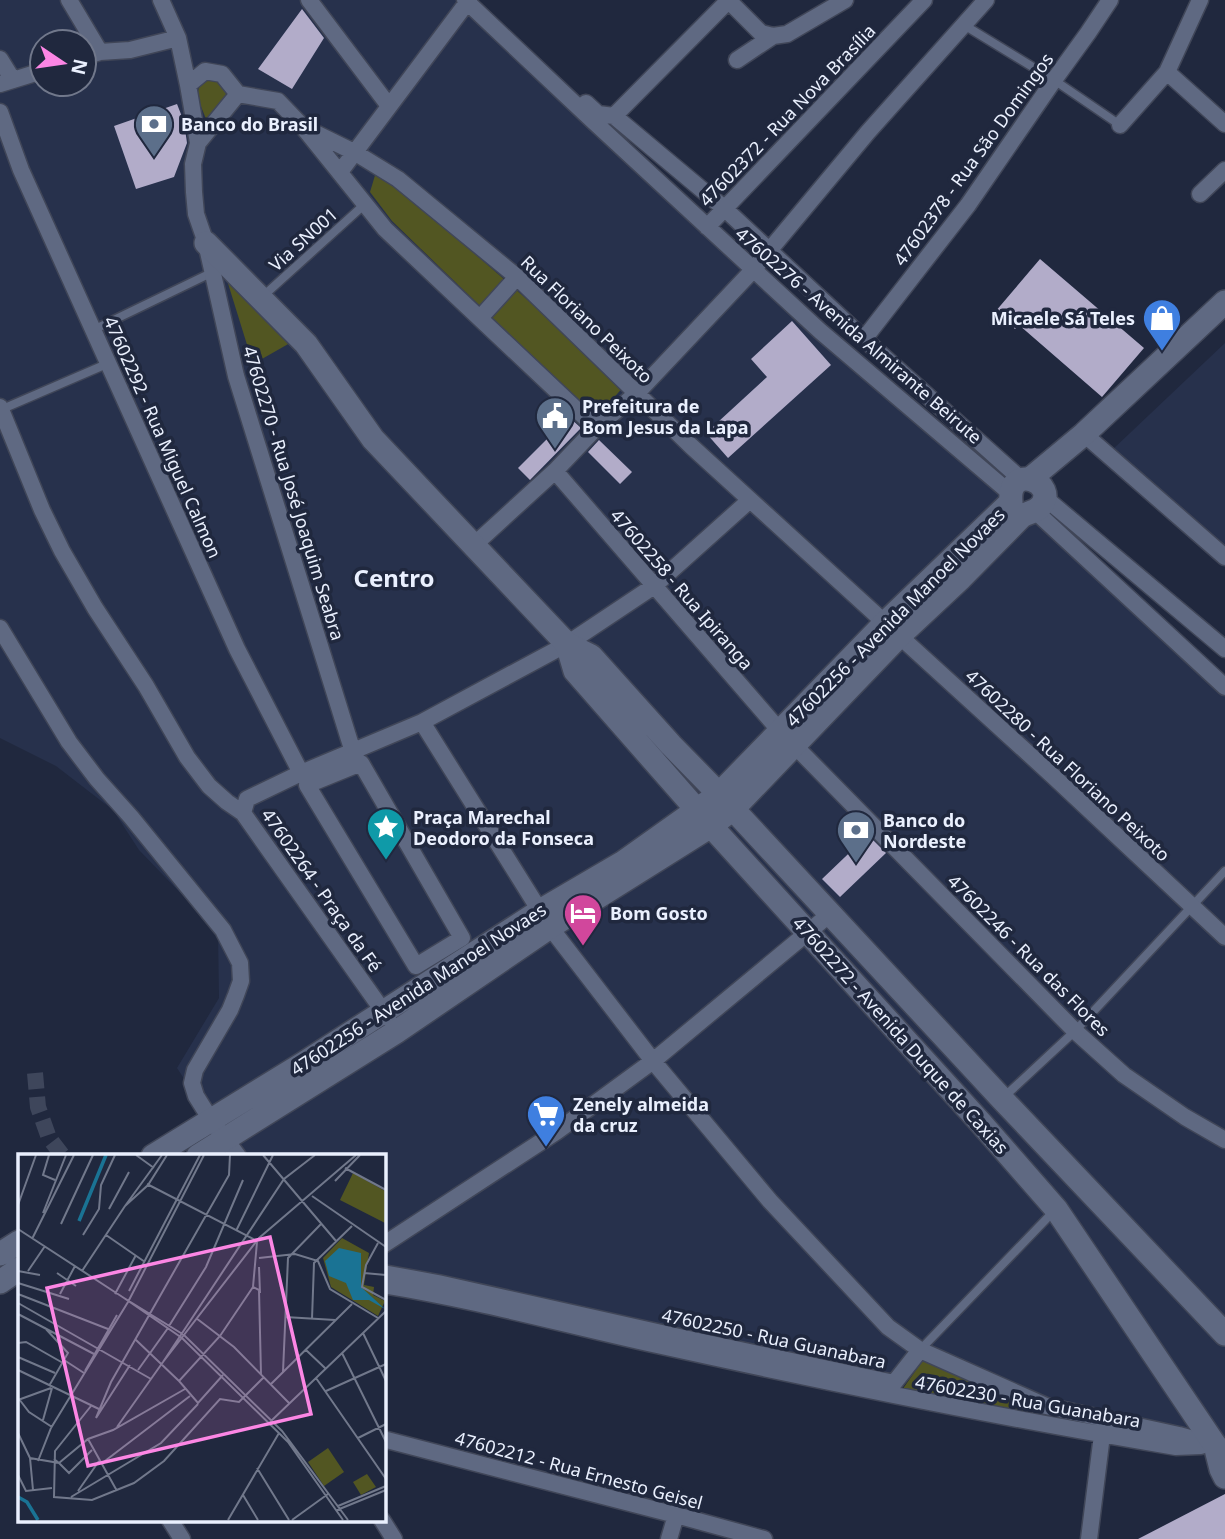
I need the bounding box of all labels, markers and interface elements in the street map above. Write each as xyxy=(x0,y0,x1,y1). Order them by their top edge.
street label: 47602372 - Rua Nova Brasília xyxy=(694,19,880,211)
north arrow xyxy=(28,28,98,98)
street label: 47602378 - Rua São Domingos xyxy=(888,48,1058,270)
text: N xyxy=(65,56,94,77)
bank icon: Banco do Brasil xyxy=(133,103,175,158)
place label: Banco do Brasil xyxy=(181,112,318,136)
street label: Via SN001 xyxy=(264,202,342,276)
street label: 47602276 - Avenida Almirante Beirute xyxy=(731,221,987,449)
street label: Rua Floriano Peixoto xyxy=(516,250,658,388)
shop icon: Micaele Sá Teles xyxy=(1141,297,1183,352)
place label: Micaele Sá Teles xyxy=(991,306,1135,330)
street label: 47602292 - Rua Miguel Calmon xyxy=(99,312,227,562)
street label: 47602270 - Rua José Joaquim Seabra xyxy=(238,343,350,643)
place label: Prefeitura de Bom Jesus da Lapa xyxy=(582,394,748,439)
public building icon: Prefeitura de Bom Jesus da Lapa xyxy=(534,395,576,450)
street label: 47602256 - Avenida Manoel Novaes xyxy=(780,502,1010,732)
street label: 47602258 - Rua Ipiranga xyxy=(605,503,759,675)
district label: Centro xyxy=(354,561,435,594)
street label: 47602280 - Rua Floriano Peixoto xyxy=(961,664,1175,866)
street label: 47602264 - Praça da Fé xyxy=(256,804,388,976)
place label: Praça Marechal Deodoro da Fonseca xyxy=(413,805,594,850)
place icon: Praça Marechal Deodoro da Fonseca xyxy=(365,806,407,861)
place label: Banco do Nordeste xyxy=(883,808,966,853)
bank icon: Banco do Nordeste xyxy=(835,809,877,864)
street label: 47602246 - Rua das Flores xyxy=(943,869,1115,1041)
hotel icon: Bom Gosto xyxy=(562,892,604,947)
street label: 47602256 - Avenida Manoel Novaes xyxy=(286,897,550,1081)
place label: Bom Gosto xyxy=(610,901,708,925)
street label: 47602272 - Avenida Duque de Caxias xyxy=(788,911,1014,1159)
place label: Zenely almeida da cruz xyxy=(573,1092,709,1137)
supermarket icon: Zenely almeida da cruz xyxy=(525,1093,567,1148)
inset map xyxy=(18,1154,385,1522)
street label: 47602250 - Rua Guanabara xyxy=(660,1303,888,1373)
street label: 47602230 - Rua Guanabara xyxy=(913,1369,1143,1433)
street label: 47602212 - Rua Ernesto Geisel xyxy=(453,1425,705,1515)

